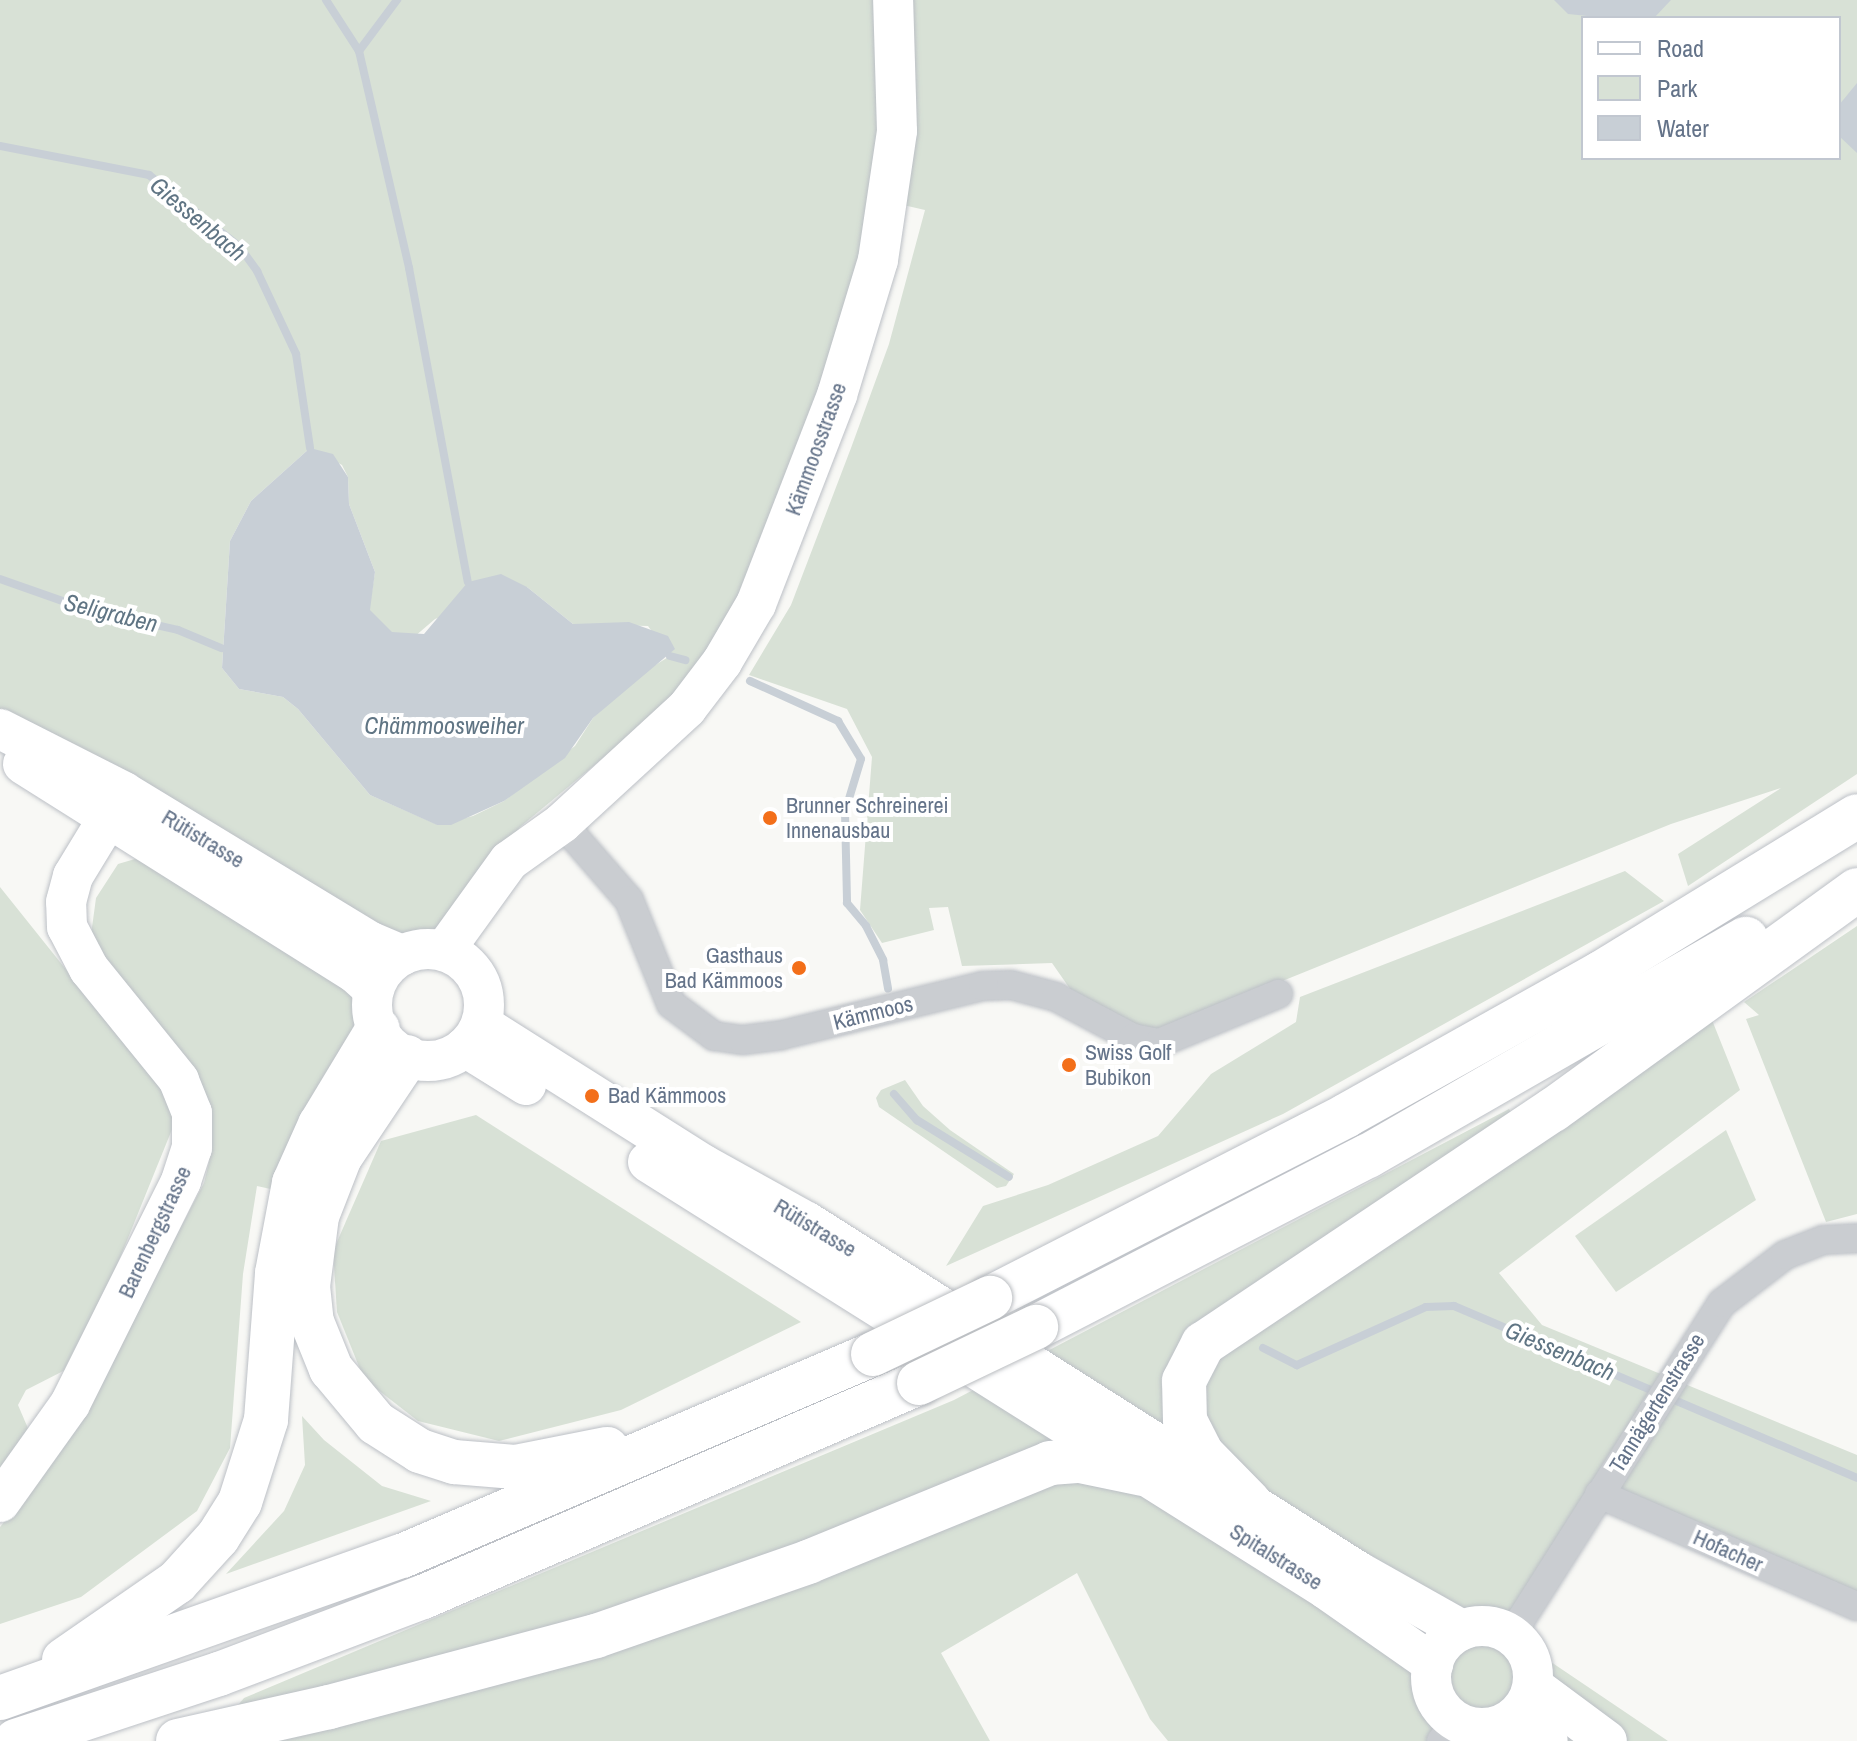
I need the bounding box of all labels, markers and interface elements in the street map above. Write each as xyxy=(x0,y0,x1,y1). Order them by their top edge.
legend xyxy=(1581,16,1841,160)
text: Road xyxy=(1657,32,1704,64)
text: Park xyxy=(1657,72,1697,104)
text: Water xyxy=(1657,112,1709,144)
water label: Giessenbach xyxy=(144,171,252,267)
street label: Kämmoosstrasse xyxy=(780,379,852,519)
water label: Seligraben xyxy=(61,588,161,638)
water label: Chämmoosweiher xyxy=(364,712,524,740)
place label: Brunner Schreinerei Innenausbau xyxy=(786,792,948,844)
street label: Rütistrasse xyxy=(157,804,249,874)
marker: Brunner Schreinerei Innenausbau xyxy=(761,809,779,827)
place label: Gasthaus Bad Kämmoos xyxy=(665,942,783,994)
marker: Gasthaus Bad Kämmoos xyxy=(790,959,808,977)
street label: Kämmoos xyxy=(830,990,916,1036)
place label: Swiss Golf Bubikon xyxy=(1085,1039,1171,1090)
marker: Swiss Golf Bubikon xyxy=(1060,1056,1078,1074)
place label: Bad Kämmoos xyxy=(608,1083,726,1109)
marker: Bad Kämmoos xyxy=(583,1087,601,1105)
street label: Barenbergstrasse xyxy=(113,1162,197,1302)
street label: Rütistrasse xyxy=(769,1193,861,1263)
water label: Giessenbach xyxy=(1501,1315,1619,1387)
street label: Tannägertenstrasse xyxy=(1604,1329,1710,1477)
street label: Spitalstrasse xyxy=(1225,1518,1327,1596)
street label: Hofacher xyxy=(1689,1524,1767,1578)

